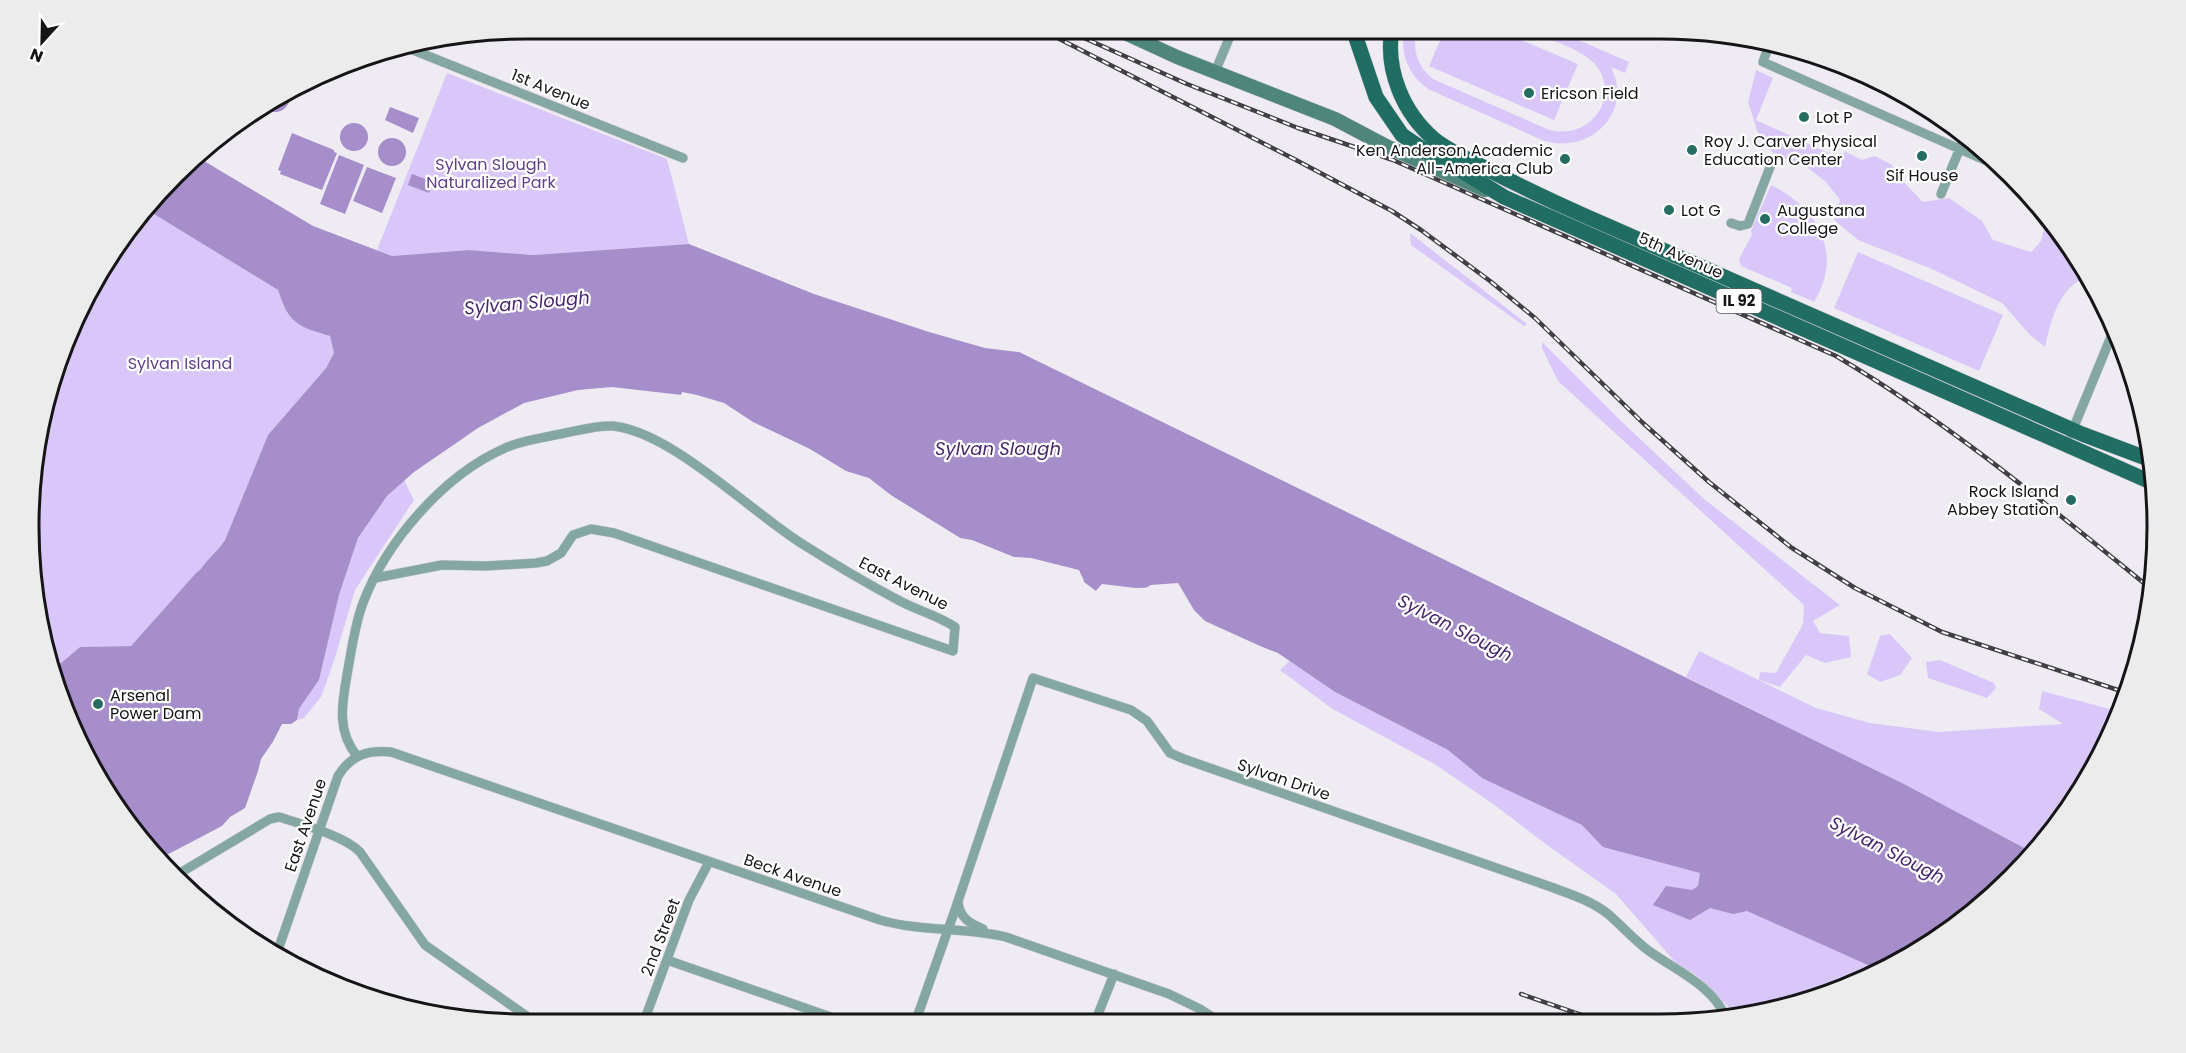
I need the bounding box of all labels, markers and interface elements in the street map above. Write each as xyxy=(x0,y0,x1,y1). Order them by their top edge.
north arrow xyxy=(12,12,72,72)
text: N xyxy=(27,43,46,68)
street label: 1st Avenue xyxy=(508,63,594,116)
place label: Ericson Field xyxy=(1541,82,1639,105)
marker: Ericson Field xyxy=(1522,86,1536,100)
place label: Lot P xyxy=(1816,106,1853,129)
marker: Lot P xyxy=(1797,110,1811,124)
place label: Roy J. Carver Physical Education Center xyxy=(1704,130,1877,171)
place label: Ken Anderson Academic All-America Club xyxy=(1356,139,1553,180)
marker: Roy J. Carver Physical Education Center xyxy=(1685,143,1699,157)
marker: Sif House xyxy=(1915,149,1929,163)
marker: Ken Anderson Academic All-America Club xyxy=(1558,152,1572,166)
park label: Sylvan Slough Naturalized Park xyxy=(426,153,556,194)
place label: Sif House xyxy=(1886,164,1958,187)
place label: Lot G xyxy=(1681,199,1721,222)
place label: Augustana College xyxy=(1777,199,1865,240)
marker: Lot G xyxy=(1662,203,1676,217)
marker: Augustana College xyxy=(1758,212,1772,226)
street label: 5th Avenue xyxy=(1635,227,1727,284)
water label: Sylvan Slough xyxy=(463,285,591,320)
road number: IL 92 xyxy=(1716,289,1762,313)
park label: Sylvan Island xyxy=(128,352,232,375)
water label: Sylvan Slough xyxy=(935,436,1061,461)
place label: Rock Island Abbey Station xyxy=(1947,480,2059,521)
marker: Rock Island Abbey Station xyxy=(2064,493,2078,507)
street label: East Avenue xyxy=(855,551,953,616)
water label: Sylvan Slough xyxy=(1393,588,1517,667)
place label: Arsenal Power Dam xyxy=(110,684,201,725)
marker: Arsenal Power Dam xyxy=(91,697,105,711)
street label: Sylvan Drive xyxy=(1234,753,1333,806)
street label: East Avenue xyxy=(279,775,332,875)
water label: Sylvan Slough xyxy=(1825,810,1949,889)
street label: Beck Avenue xyxy=(741,848,845,903)
street label: 2nd Street xyxy=(635,895,686,979)

